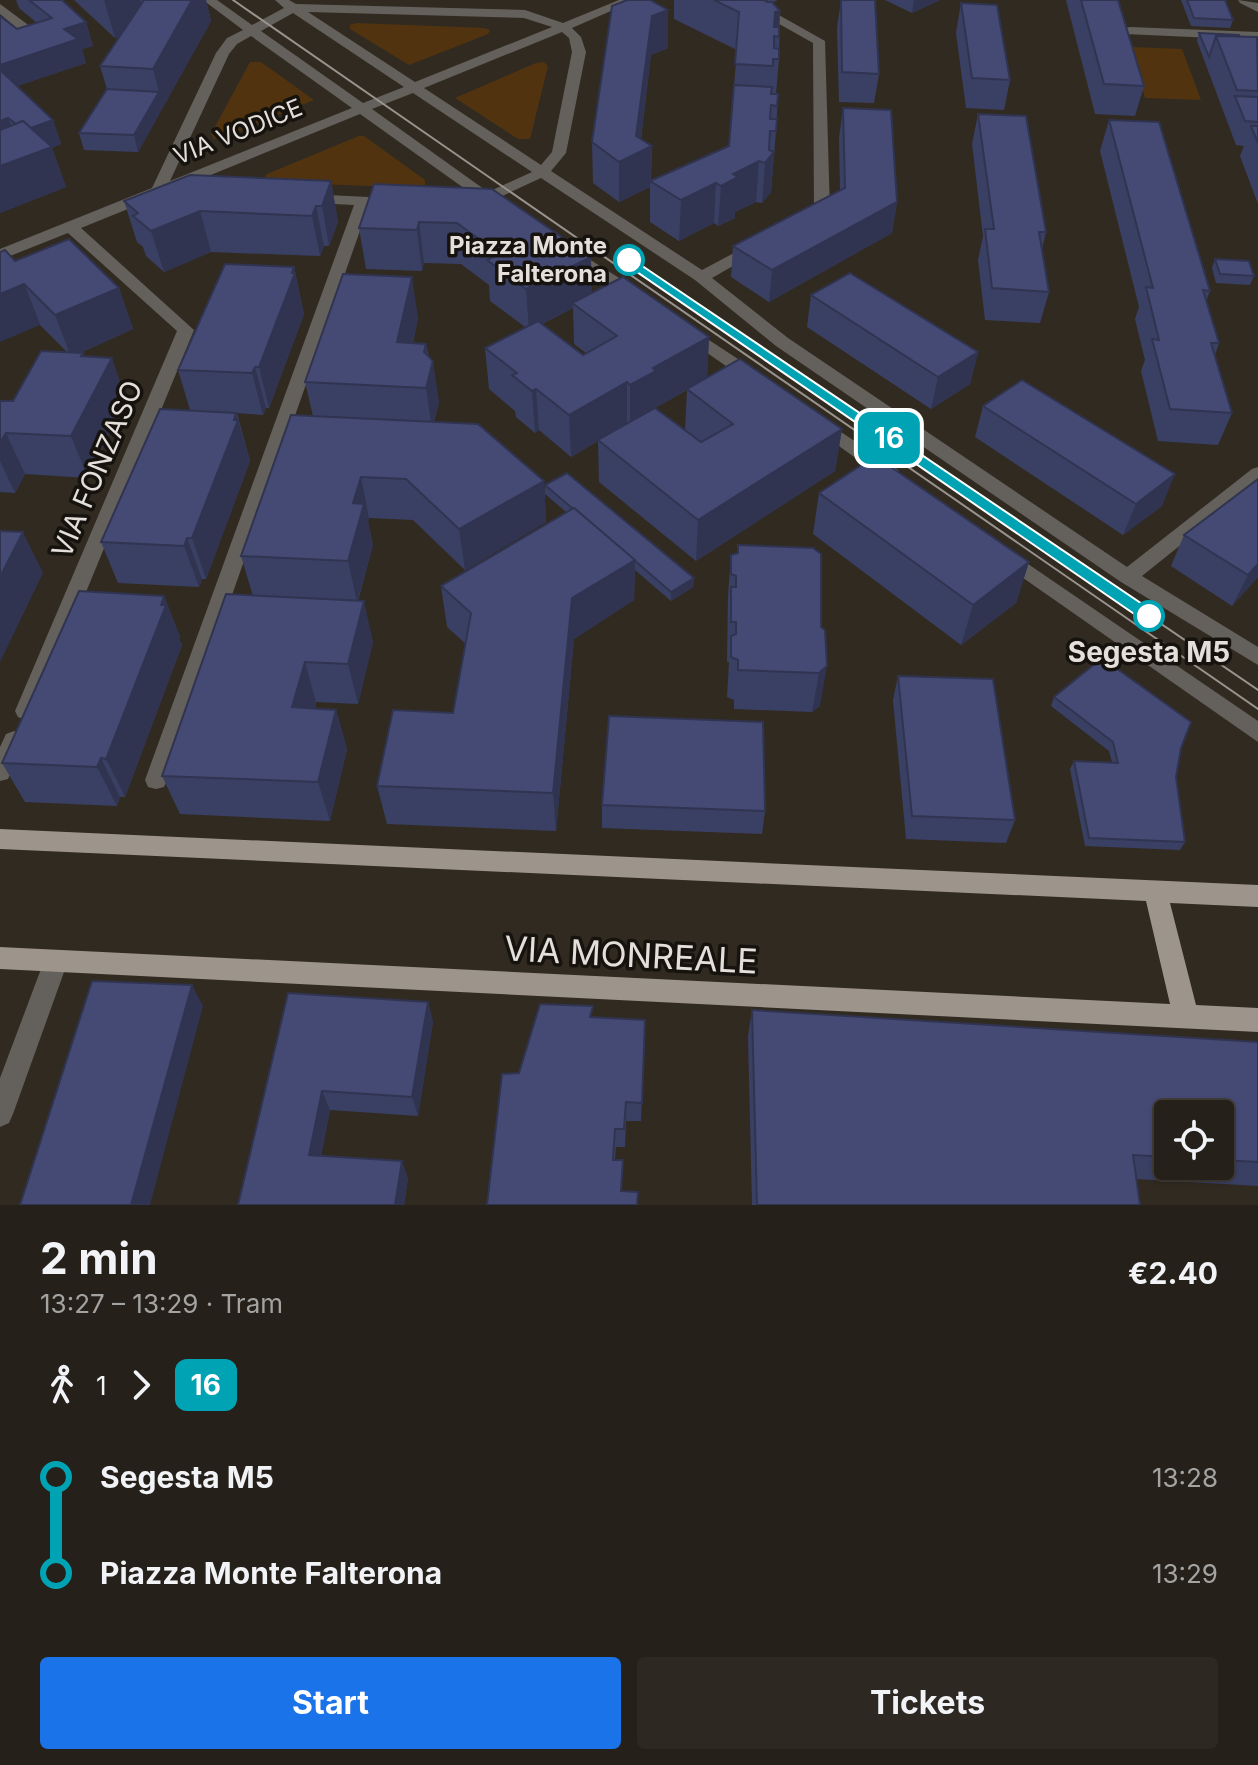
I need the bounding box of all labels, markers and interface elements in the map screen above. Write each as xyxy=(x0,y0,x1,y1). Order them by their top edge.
street label: VIA VODICE xyxy=(169,93,306,170)
place label: Piazza Monte Falterona xyxy=(449,231,607,288)
marker: Piazza Monte Falterona xyxy=(614,245,644,275)
street label: VIA FONZASO xyxy=(44,375,150,563)
line badge: 16 xyxy=(853,412,925,464)
text: 16 xyxy=(874,421,904,455)
marker: Segesta M5 xyxy=(1134,601,1164,631)
place label: Segesta M5 xyxy=(1068,635,1230,669)
street label: VIA MONREALE xyxy=(503,927,759,982)
map controls xyxy=(1154,1100,1234,1180)
button: locate xyxy=(1154,1100,1234,1180)
text: 2 min xyxy=(40,1231,158,1285)
text: €2.40 xyxy=(1128,1255,1218,1291)
text: 13:27 – 13:29 · Tram xyxy=(40,1288,283,1319)
icon: walk xyxy=(40,1363,84,1407)
icon: forward xyxy=(119,1363,163,1407)
text: 16 xyxy=(191,1368,221,1402)
text: 1 xyxy=(96,1370,107,1401)
text: Segesta M5 xyxy=(100,1459,274,1495)
text: 13:28 xyxy=(1152,1462,1218,1493)
text: Piazza Monte Falterona xyxy=(100,1555,442,1591)
text: 13:29 xyxy=(1152,1558,1218,1589)
button: Start xyxy=(40,1657,621,1749)
button: Tickets xyxy=(637,1657,1218,1749)

